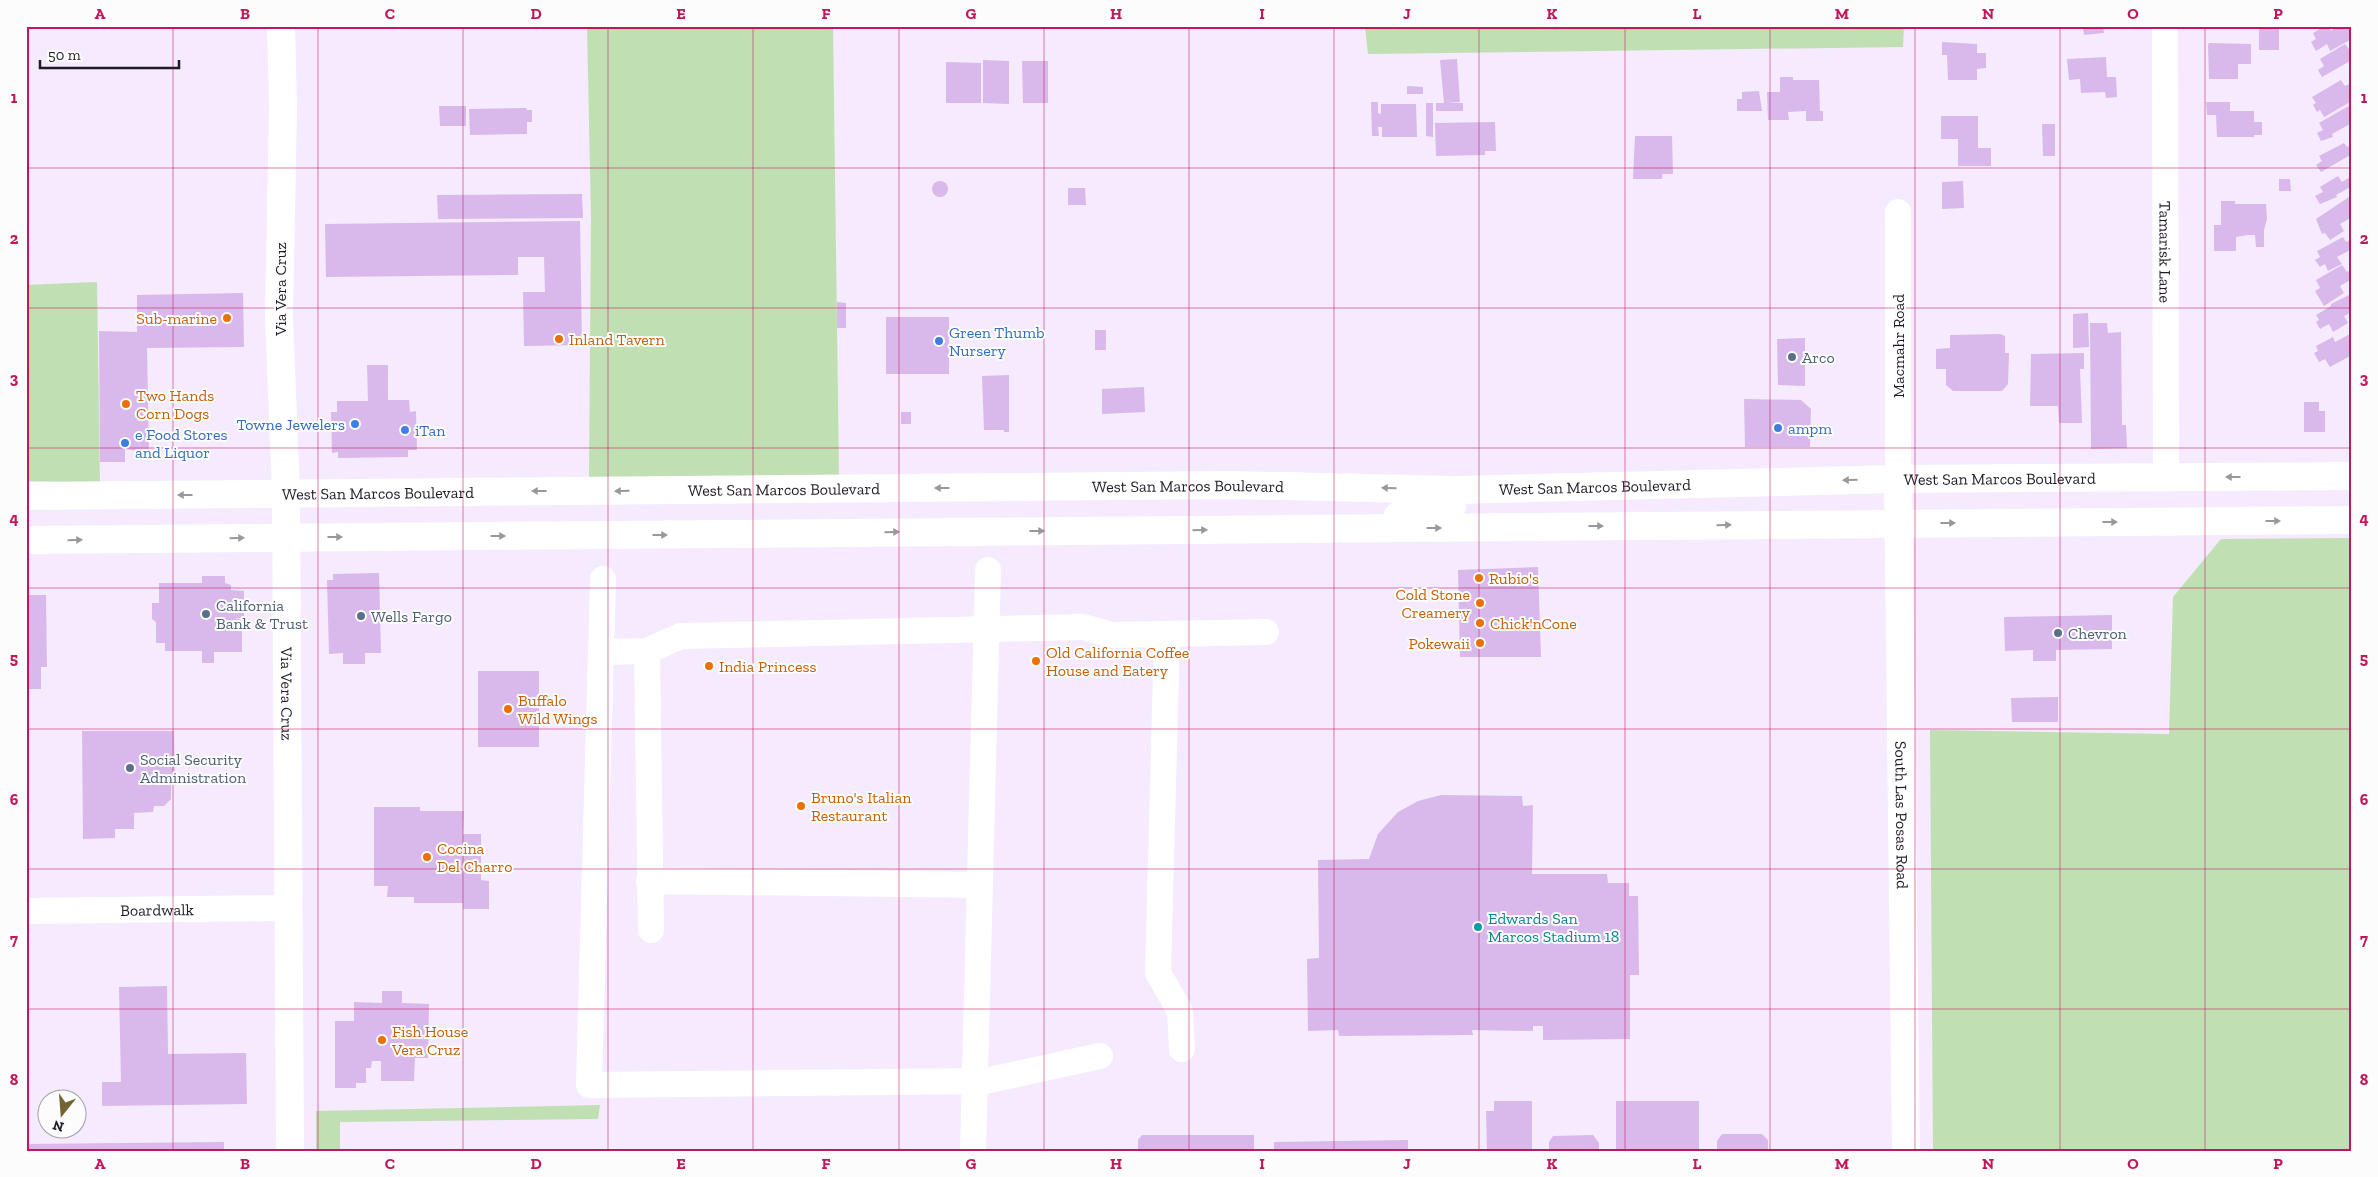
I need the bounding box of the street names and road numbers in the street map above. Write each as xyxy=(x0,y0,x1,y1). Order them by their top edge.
street label: Tamarisk Lane xyxy=(2156,201,2175,303)
street label: Via Vera Cruz xyxy=(271,242,290,337)
street label: Macmahr Road xyxy=(1889,294,1908,398)
street label: West San Marcos Boulevard xyxy=(1904,468,2096,488)
street label: West San Marcos Boulevard xyxy=(1499,475,1691,498)
street label: West San Marcos Boulevard xyxy=(1092,476,1284,496)
street label: West San Marcos Boulevard xyxy=(688,479,880,499)
street label: West San Marcos Boulevard xyxy=(282,482,474,503)
street label: Via Vera Cruz xyxy=(277,646,297,741)
street label: South Las Posas Road xyxy=(1892,741,1912,889)
street label: Boardwalk xyxy=(120,900,195,919)

